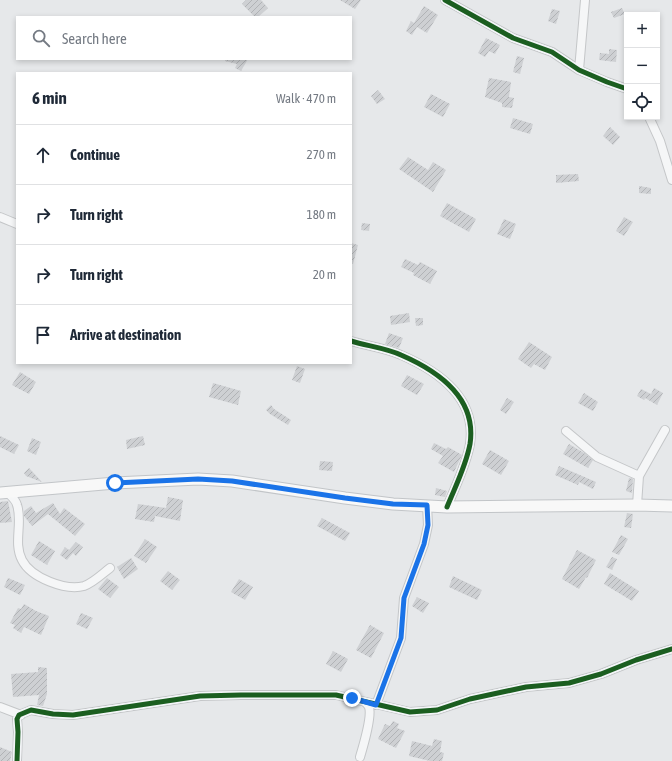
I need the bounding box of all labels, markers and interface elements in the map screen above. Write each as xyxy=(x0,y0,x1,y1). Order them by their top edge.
map controls xyxy=(624,12,660,120)
button: + xyxy=(624,12,660,48)
search box xyxy=(16,16,352,60)
icon: search xyxy=(30,27,52,49)
text: Search here xyxy=(62,30,127,47)
button: − xyxy=(624,48,660,84)
button: locate xyxy=(624,84,660,120)
text: 6 min xyxy=(32,88,67,108)
text: Walk · 470 m xyxy=(276,91,336,106)
icon: ahead xyxy=(32,144,54,166)
text: Continue xyxy=(70,146,120,163)
text: 270 m xyxy=(307,147,336,162)
icon: right xyxy=(32,204,54,226)
text: Turn right xyxy=(70,206,123,223)
text: 180 m xyxy=(307,207,336,222)
icon: right xyxy=(32,264,54,286)
text: Turn right xyxy=(70,266,123,283)
text: 20 m xyxy=(313,267,336,282)
icon: arrive xyxy=(32,324,54,346)
text: Arrive at destination xyxy=(70,326,181,343)
route start xyxy=(106,474,124,492)
route end xyxy=(343,689,361,707)

